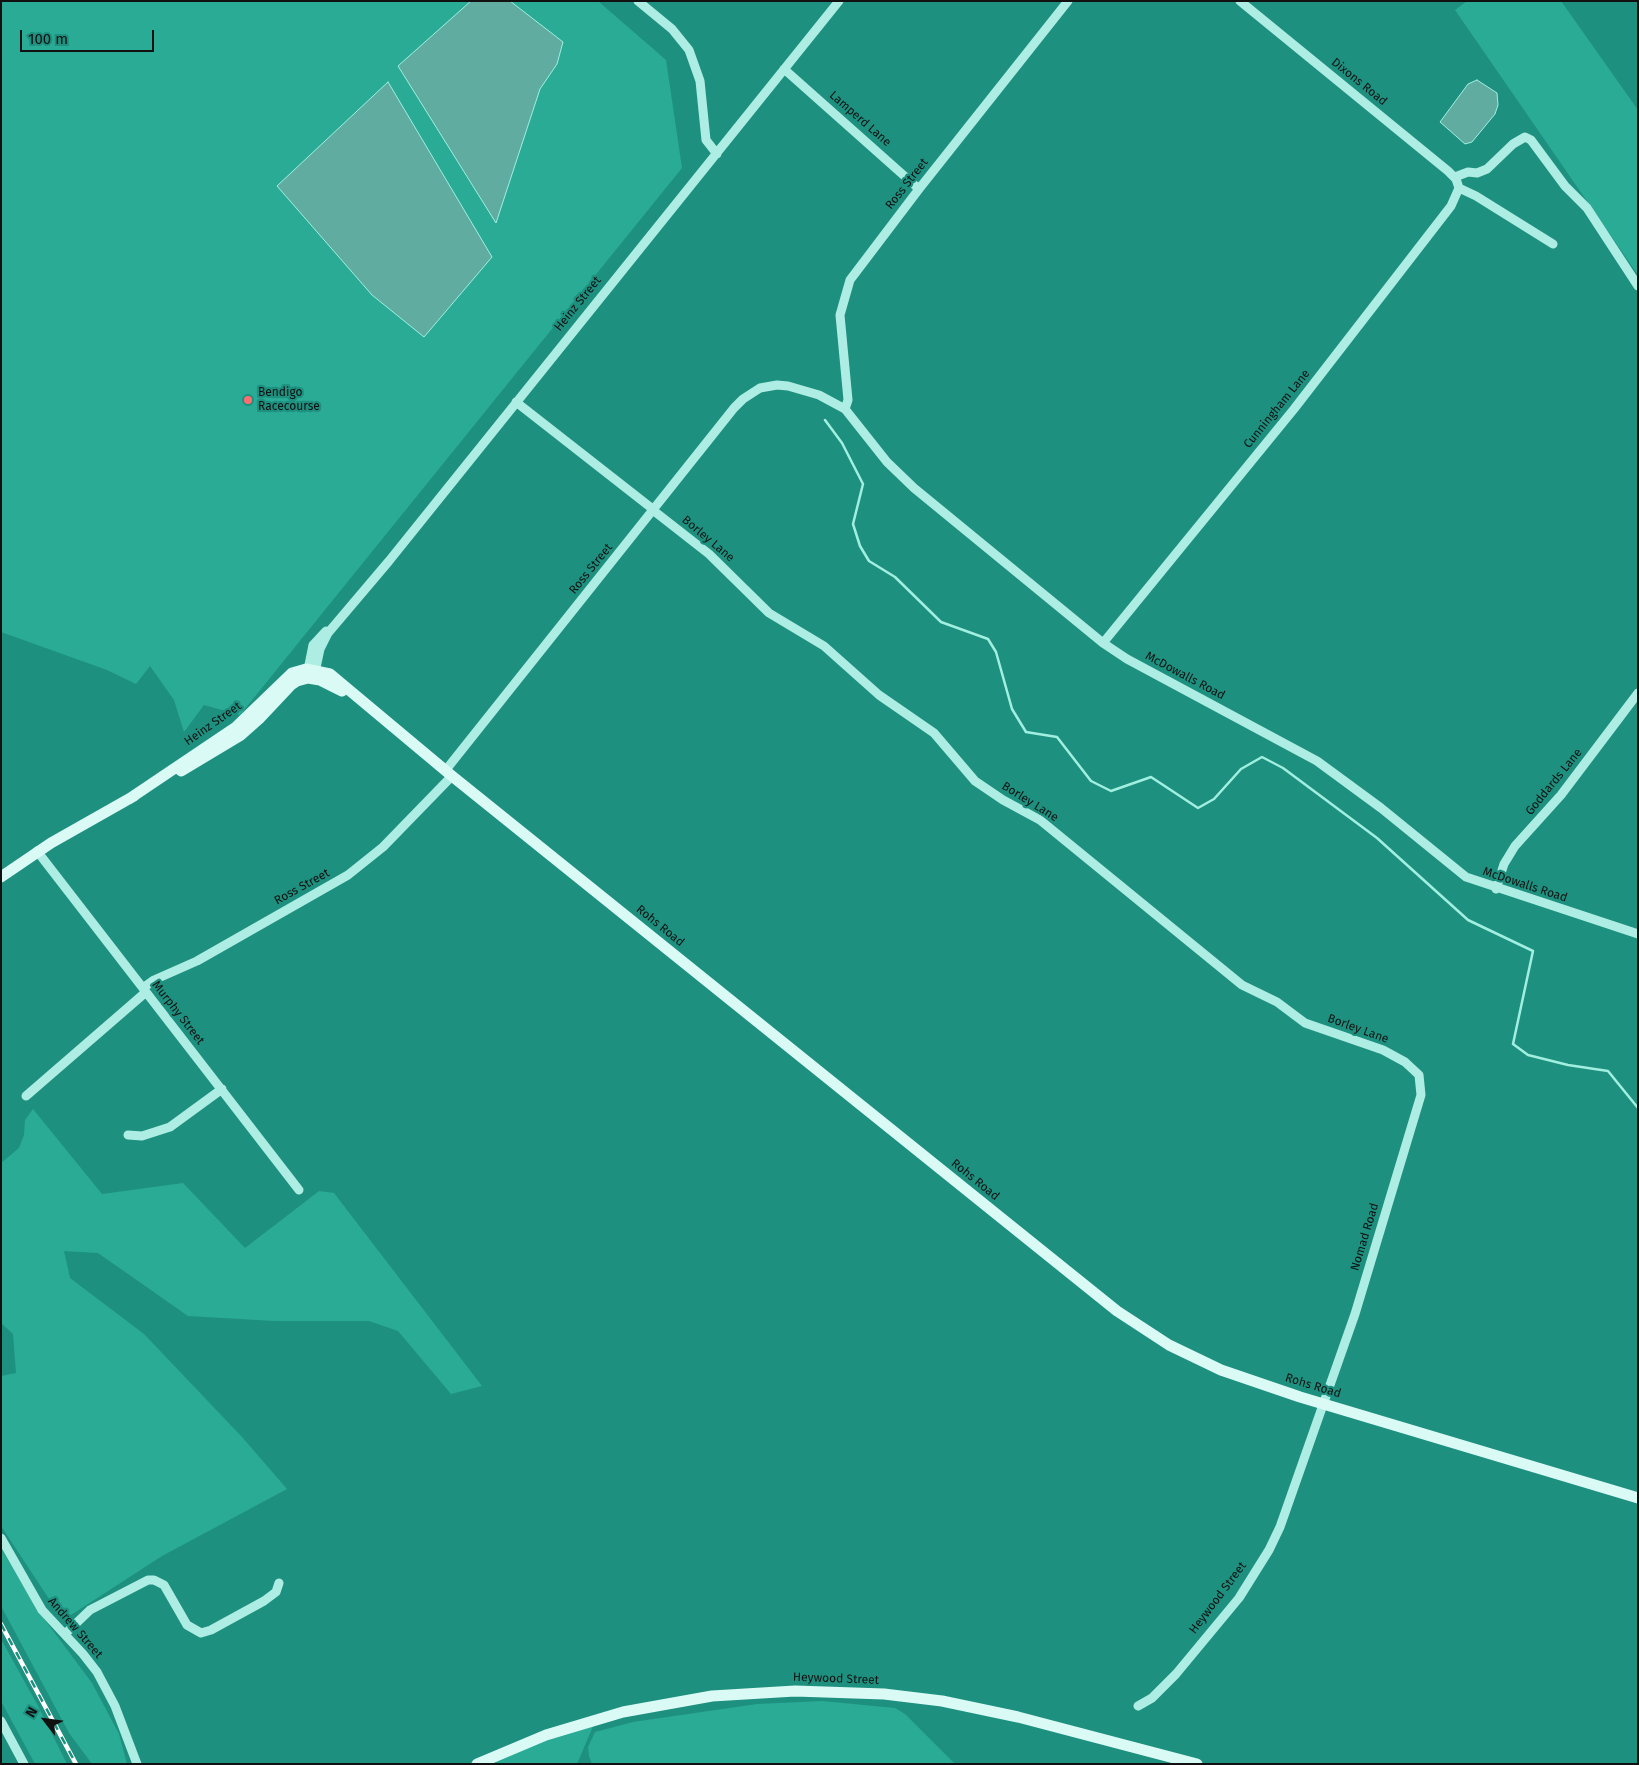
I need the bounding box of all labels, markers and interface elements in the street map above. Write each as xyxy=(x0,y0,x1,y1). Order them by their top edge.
scale bar xyxy=(22,20,156,52)
text: 100 m xyxy=(28,30,68,48)
street label: Dixons Road xyxy=(1328,55,1390,109)
street label: Lamperd Lane xyxy=(826,88,894,150)
street label: Ross Street xyxy=(883,156,931,212)
street label: Heinz Street xyxy=(552,274,604,334)
street label: Cunningham Lane xyxy=(1241,367,1313,451)
place label: Bendigo Racecourse xyxy=(258,386,320,414)
marker: Bendigo Racecourse xyxy=(242,394,254,406)
street label: Borley Lane xyxy=(679,513,737,565)
street label: Ross Street xyxy=(566,541,616,597)
street label: McDowalls Road xyxy=(1143,649,1227,703)
street label: Heinz Street xyxy=(182,699,244,749)
street label: Goddards Lane xyxy=(1523,746,1585,818)
street label: Borley Lane xyxy=(999,779,1061,825)
street label: McDowalls Road xyxy=(1481,865,1569,905)
street label: Ross Street xyxy=(272,866,332,908)
street label: Rohs Road xyxy=(633,902,687,950)
street label: Murphy Street xyxy=(149,978,207,1048)
street label: Borley Lane xyxy=(1326,1011,1390,1047)
street label: Rohs Road xyxy=(948,1156,1002,1204)
street label: Nomad Road xyxy=(1348,1201,1382,1273)
street label: Rohs Road xyxy=(1283,1371,1343,1401)
street label: Heywood Street xyxy=(1186,1559,1250,1637)
street label: Andrew Street xyxy=(45,1595,105,1661)
street label: Heywood Street xyxy=(793,1670,879,1688)
north arrow xyxy=(20,1695,70,1745)
text: N xyxy=(22,1704,41,1721)

